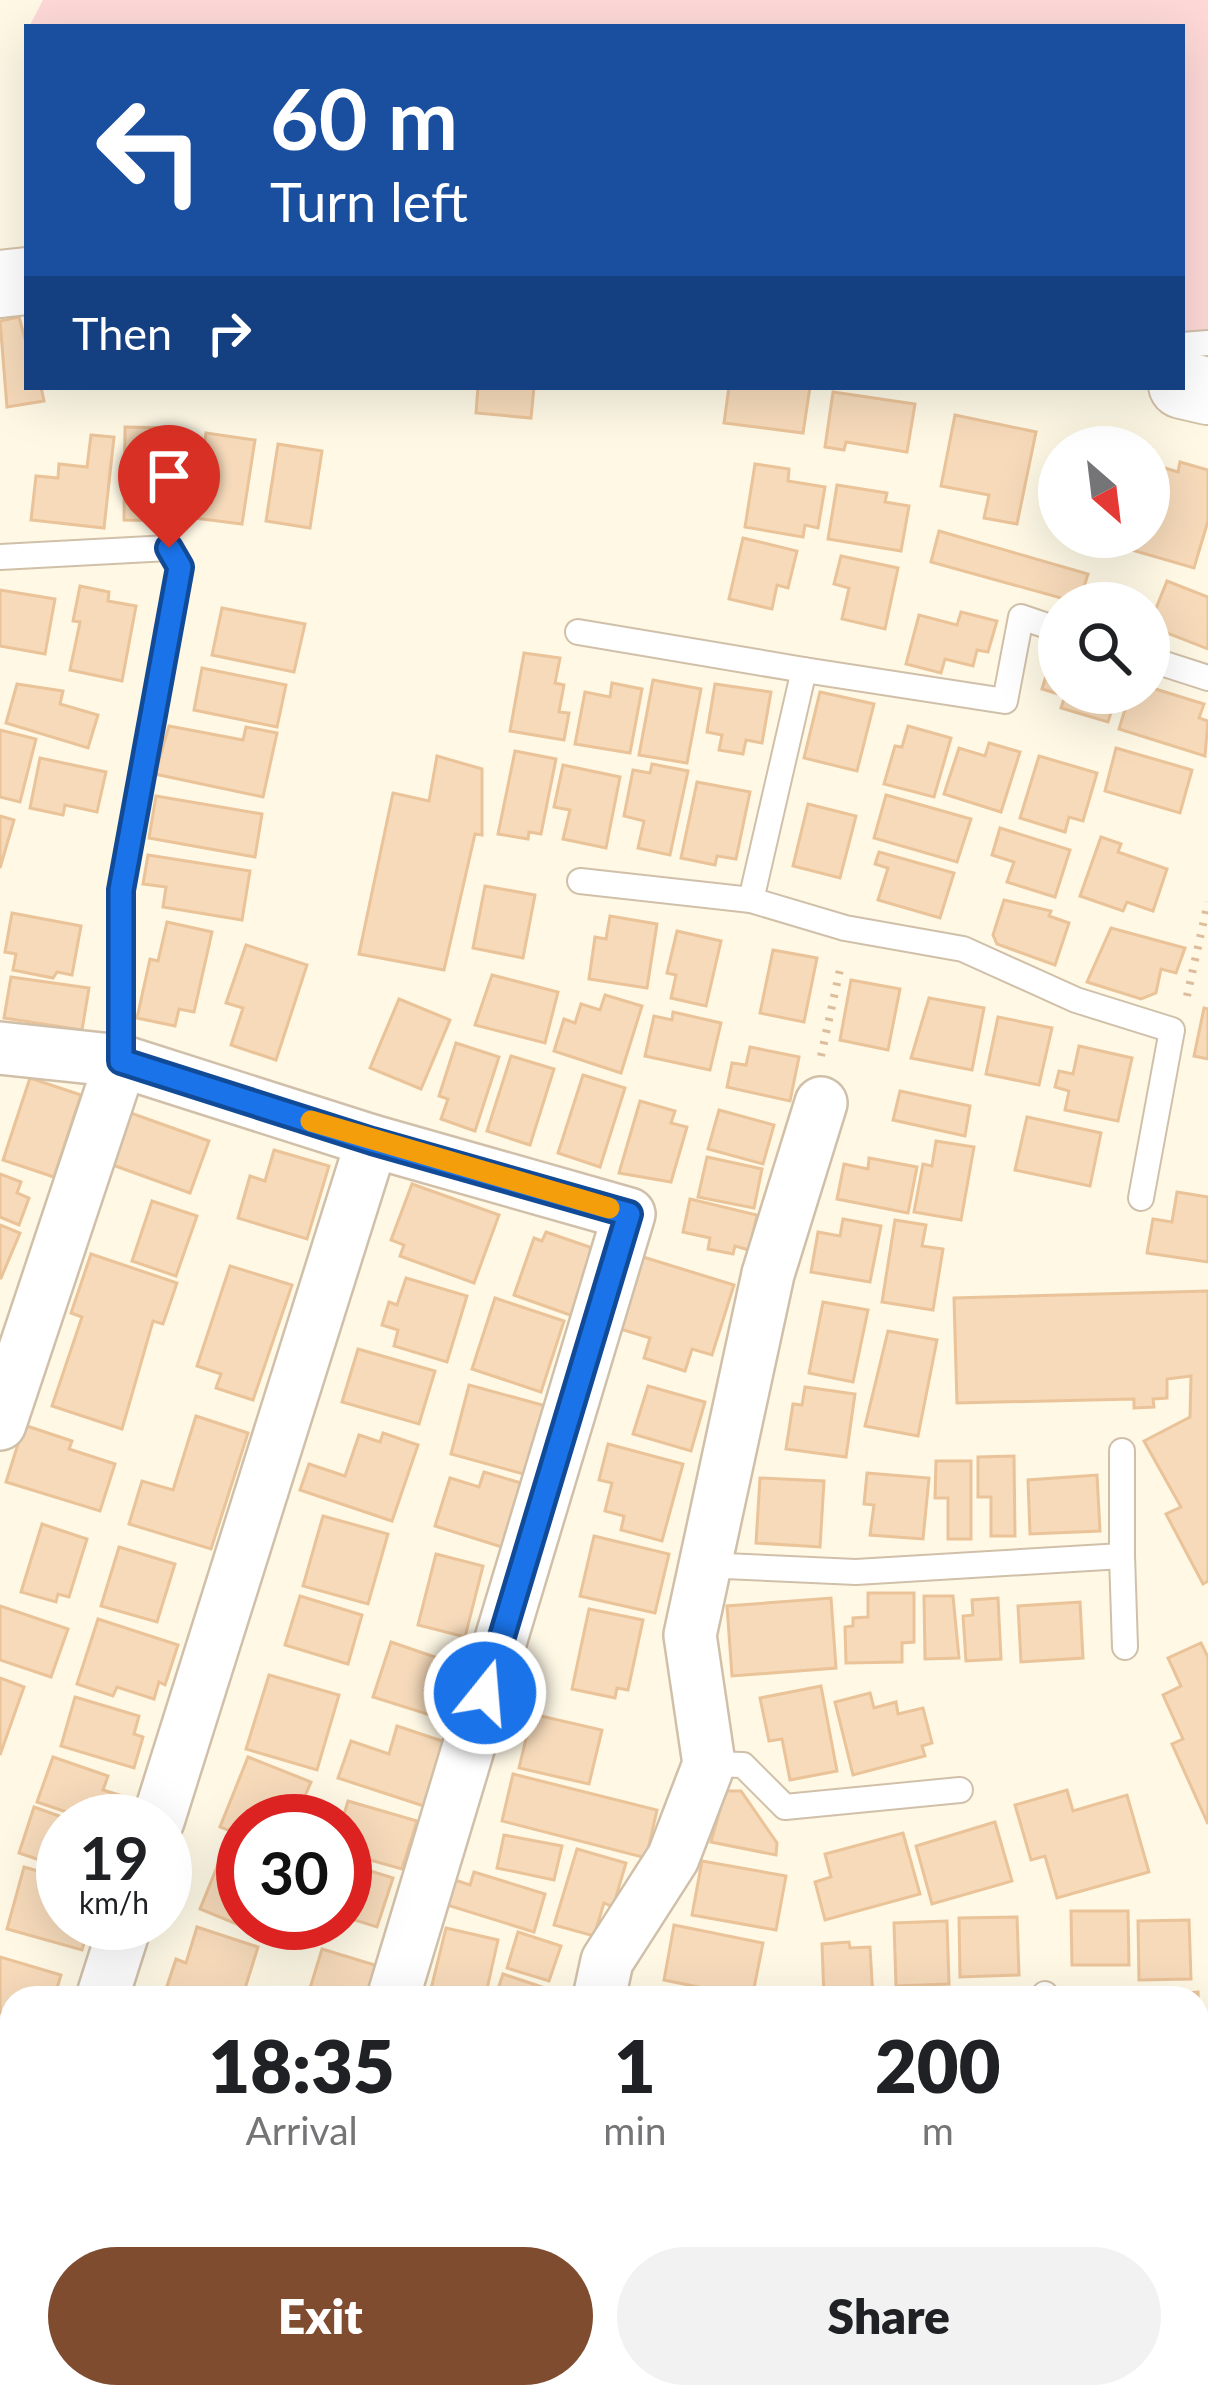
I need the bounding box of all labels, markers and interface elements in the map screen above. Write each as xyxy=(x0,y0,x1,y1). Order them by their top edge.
text: 60 m xyxy=(270,67,458,168)
icon: left xyxy=(72,72,228,228)
text: Turn left xyxy=(270,169,468,234)
icon: right xyxy=(196,300,262,366)
text: Then xyxy=(72,306,172,360)
pin xyxy=(118,425,220,548)
north arrow xyxy=(1038,426,1170,558)
map controls xyxy=(1038,426,1170,714)
icon: arrive xyxy=(136,443,202,509)
button: search xyxy=(1038,582,1170,714)
position arrow xyxy=(422,1630,548,1756)
speed limit sign: 30 xyxy=(216,1794,372,1950)
text: 19 xyxy=(79,1821,149,1893)
text: km/h xyxy=(79,1884,149,1920)
text: 18:35 xyxy=(209,2022,395,2108)
text: 1 xyxy=(614,2022,656,2108)
text: 200 xyxy=(875,2022,1000,2108)
text: Arrival xyxy=(245,2107,358,2153)
text: min xyxy=(603,2107,667,2153)
text: m xyxy=(922,2107,954,2153)
button: Exit xyxy=(48,2247,593,2385)
button: Share xyxy=(617,2247,1161,2385)

